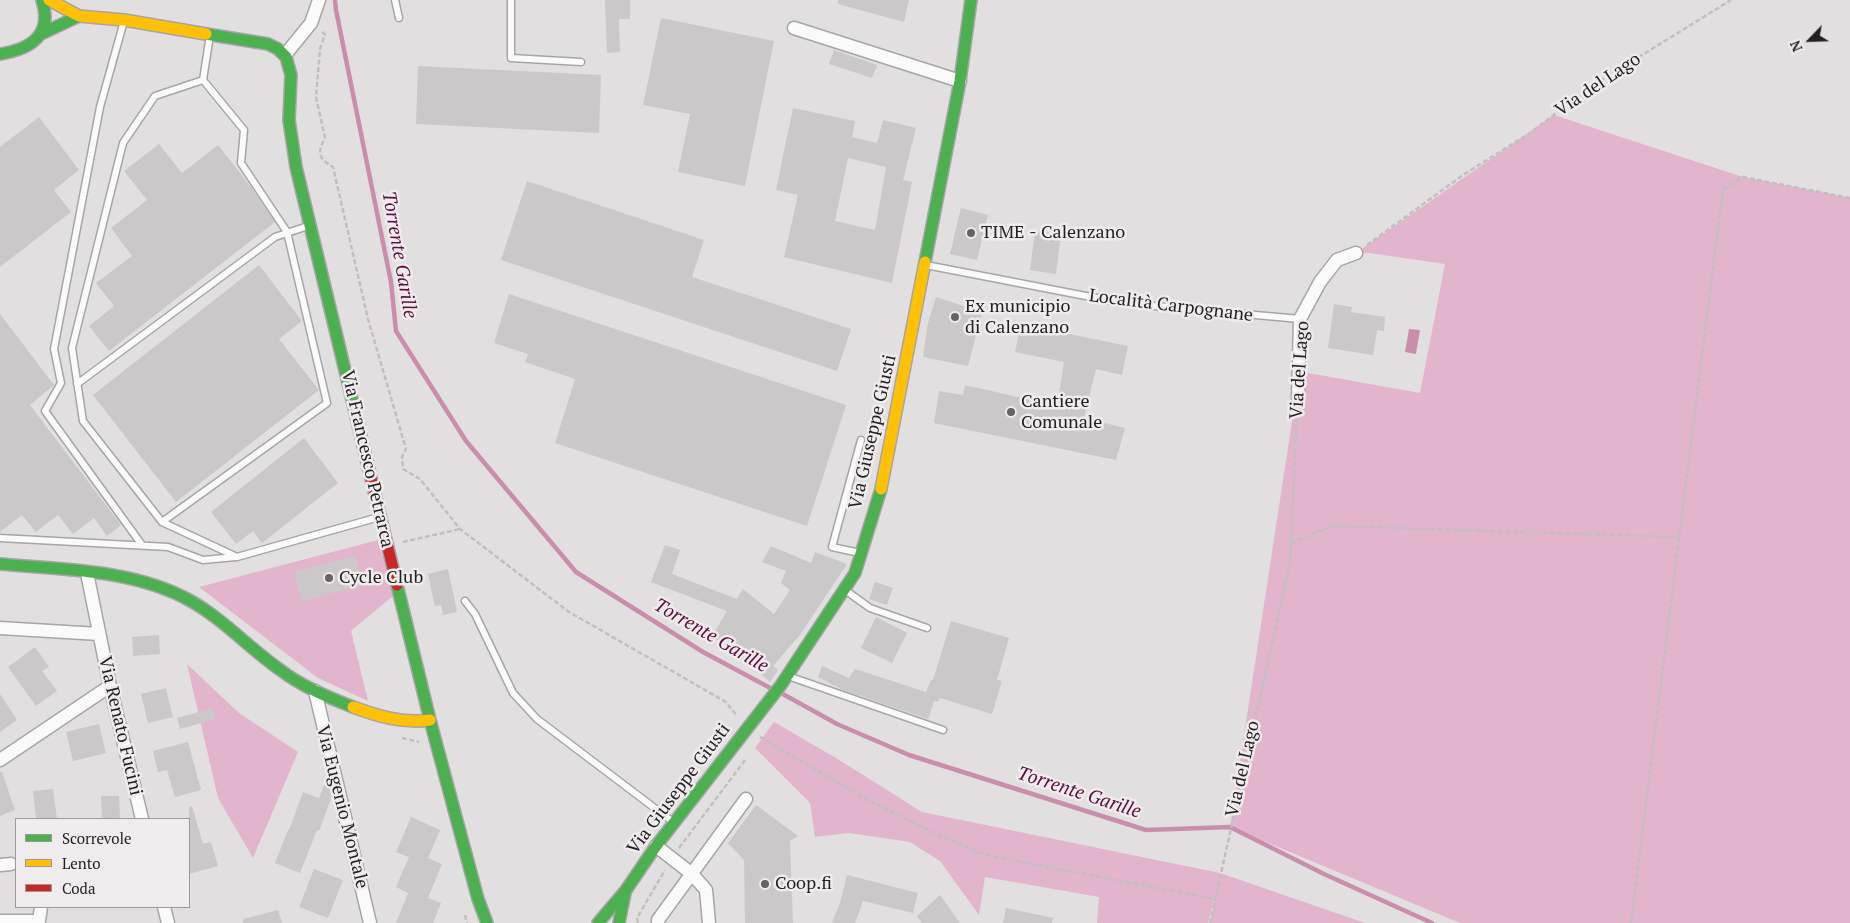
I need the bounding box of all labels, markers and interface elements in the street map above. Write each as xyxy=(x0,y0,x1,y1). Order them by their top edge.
north arrow xyxy=(1785,15,1835,65)
text: N xyxy=(1785,38,1807,55)
street label: Via del Lago xyxy=(1551,49,1645,121)
water label: Torrente Garille xyxy=(377,190,421,320)
place label: TIME - Calenzano xyxy=(981,222,1125,244)
marker: TIME - Calenzano xyxy=(965,227,977,239)
street label: Località Carpognane xyxy=(1088,285,1254,327)
place label: Ex municipio di Calenzano xyxy=(965,296,1071,338)
marker: Ex municipio di Calenzano xyxy=(949,311,961,323)
street label: Via del Lago xyxy=(1286,320,1314,420)
street label: Via Giuseppe Giusti xyxy=(845,353,901,511)
street label: Via Francesco Petrarca xyxy=(336,368,398,550)
place label: Cantiere Comunale xyxy=(1021,391,1102,434)
marker: Cantiere Comunale xyxy=(1005,406,1017,418)
place label: Cycle Club xyxy=(339,567,423,589)
marker: Cycle Club xyxy=(323,572,335,584)
water label: Torrente Garille xyxy=(650,594,772,678)
street label: Via Renato Fucini xyxy=(93,654,147,798)
street label: Via Giuseppe Giusti xyxy=(623,719,735,859)
street label: Via del Lago xyxy=(1221,719,1265,819)
street label: Via Eugenio Montale xyxy=(311,723,373,891)
water label: Torrente Garille xyxy=(1014,762,1144,824)
legend xyxy=(15,818,190,908)
text: Scorrevole xyxy=(62,828,132,848)
text: Lento xyxy=(62,853,101,873)
place label: Coop.fi xyxy=(775,873,832,895)
text: Coda xyxy=(62,878,96,898)
marker: Coop.fi xyxy=(759,878,771,890)

